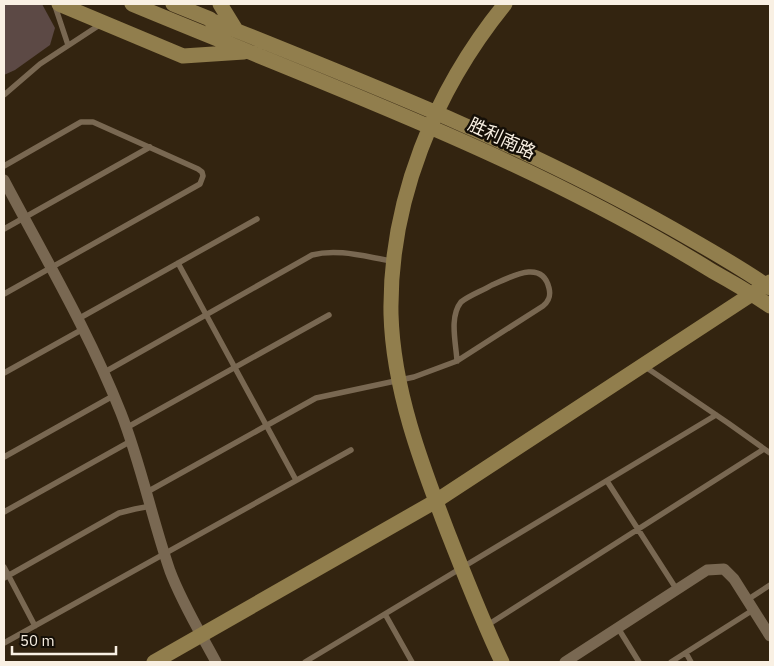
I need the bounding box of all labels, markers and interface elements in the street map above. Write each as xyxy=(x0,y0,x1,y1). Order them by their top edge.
street label: 胜利南路 xyxy=(465,112,539,164)
scale bar xyxy=(12,624,116,656)
text: 50 m xyxy=(20,631,55,650)

